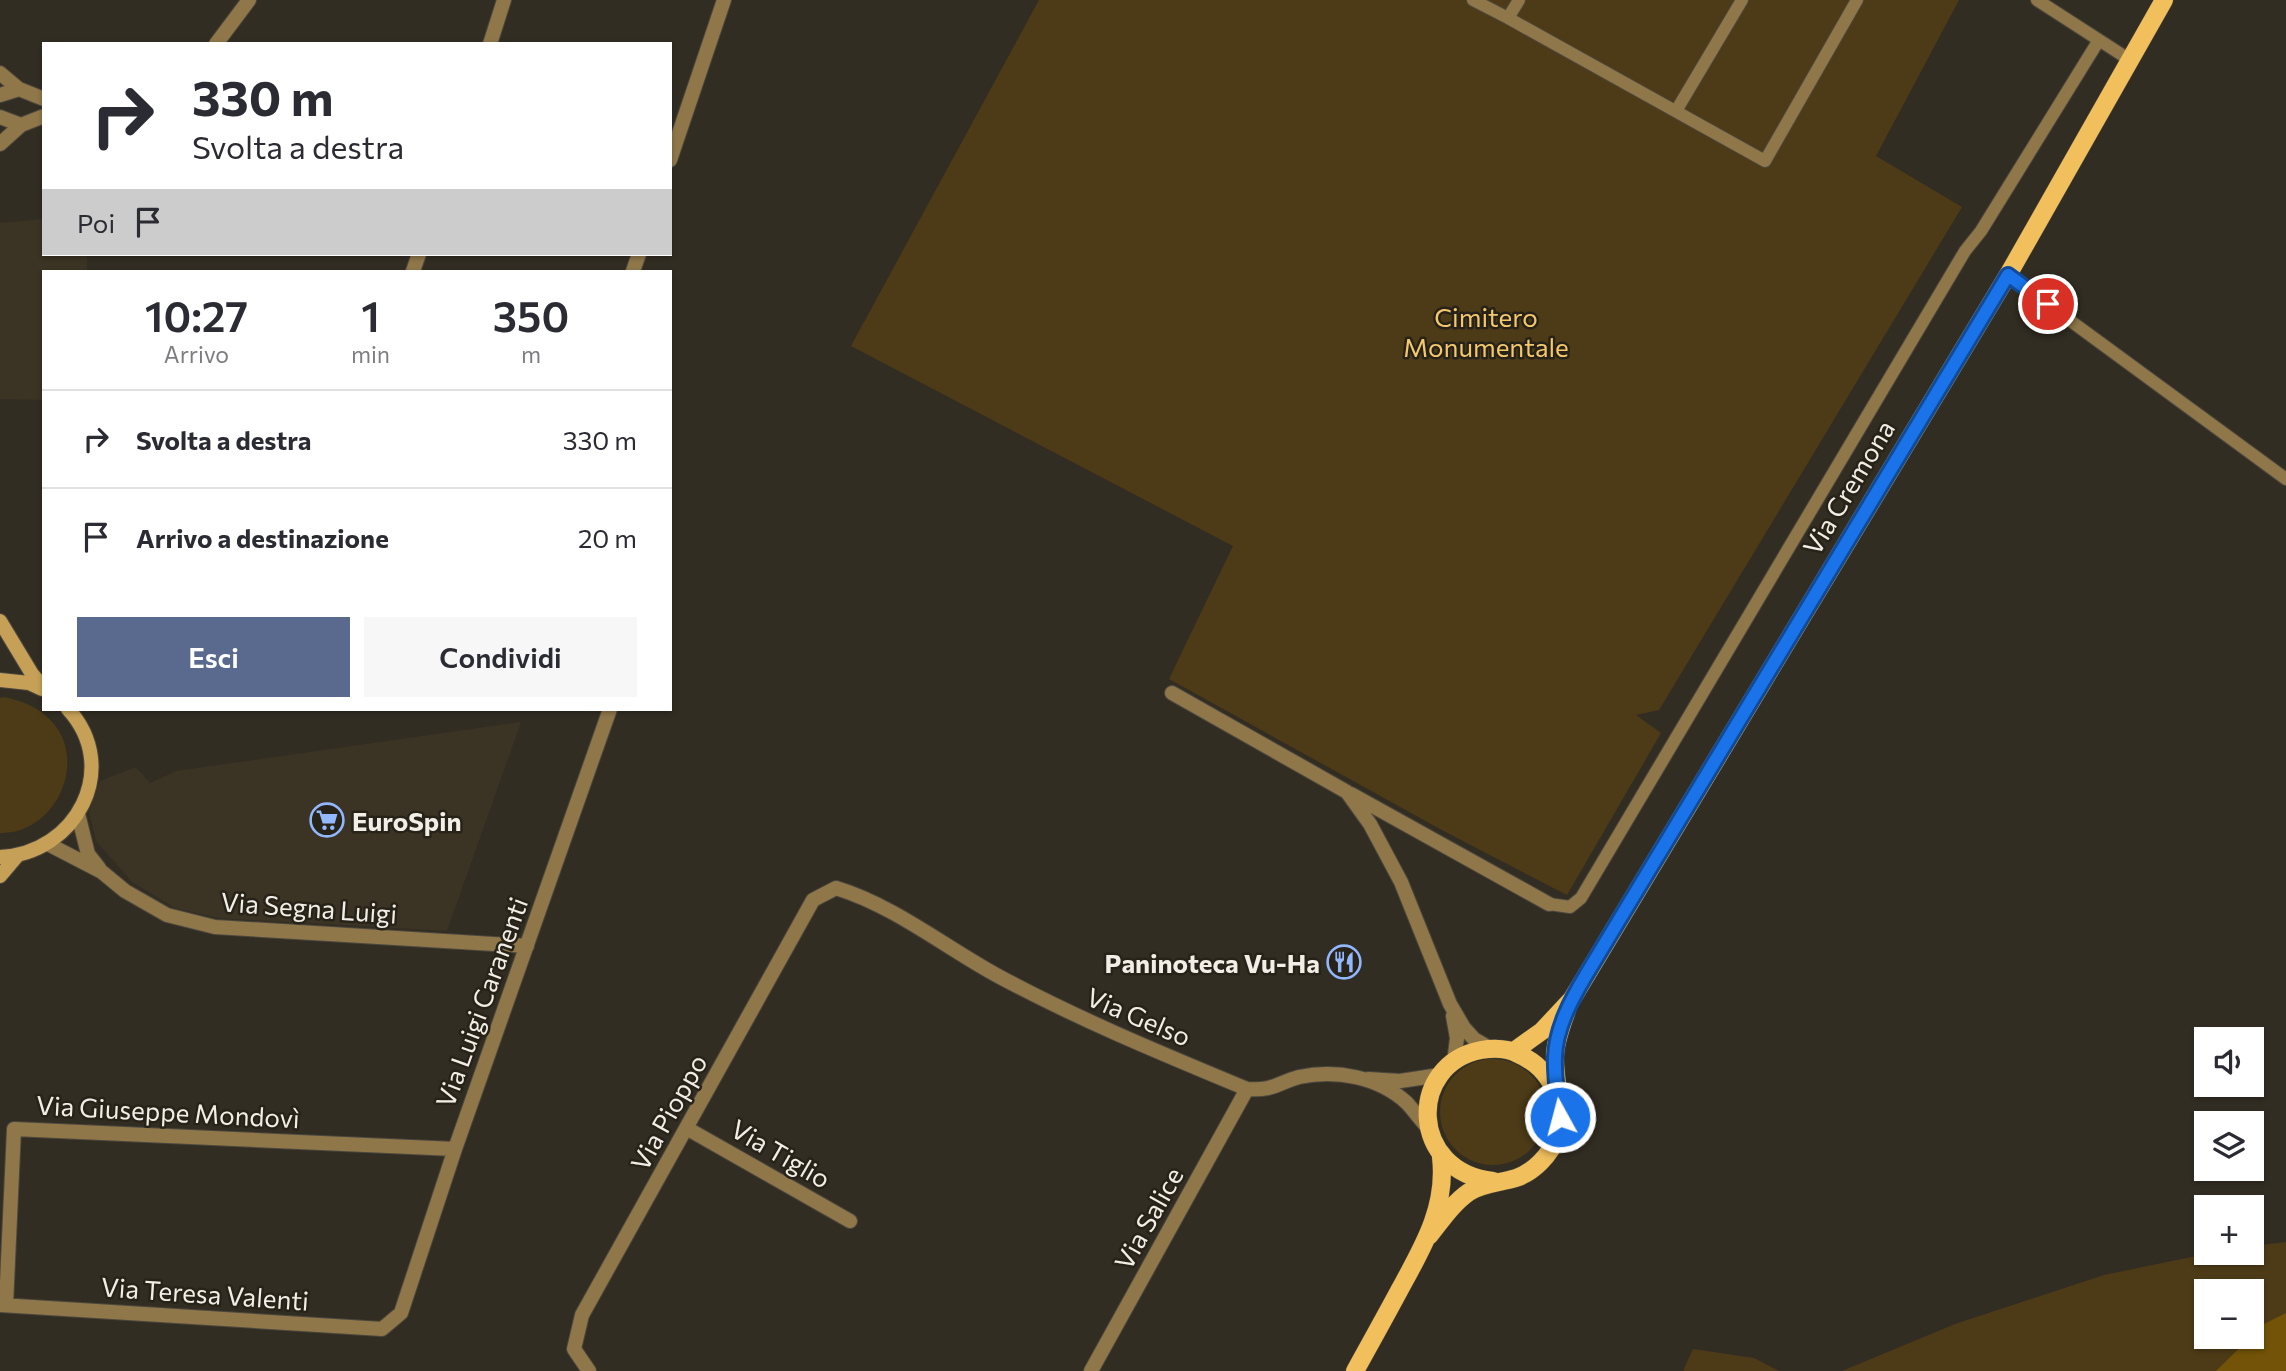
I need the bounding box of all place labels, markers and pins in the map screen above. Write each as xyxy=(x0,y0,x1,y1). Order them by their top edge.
pin xyxy=(2018,274,2078,334)
supermarket icon: EuroSpin xyxy=(308,801,346,839)
place label: EuroSpin xyxy=(352,805,462,836)
restaurant icon: Paninoteca Vu-Ha xyxy=(1325,943,1363,981)
place label: Paninoteca Vu-Ha xyxy=(1105,947,1320,978)

